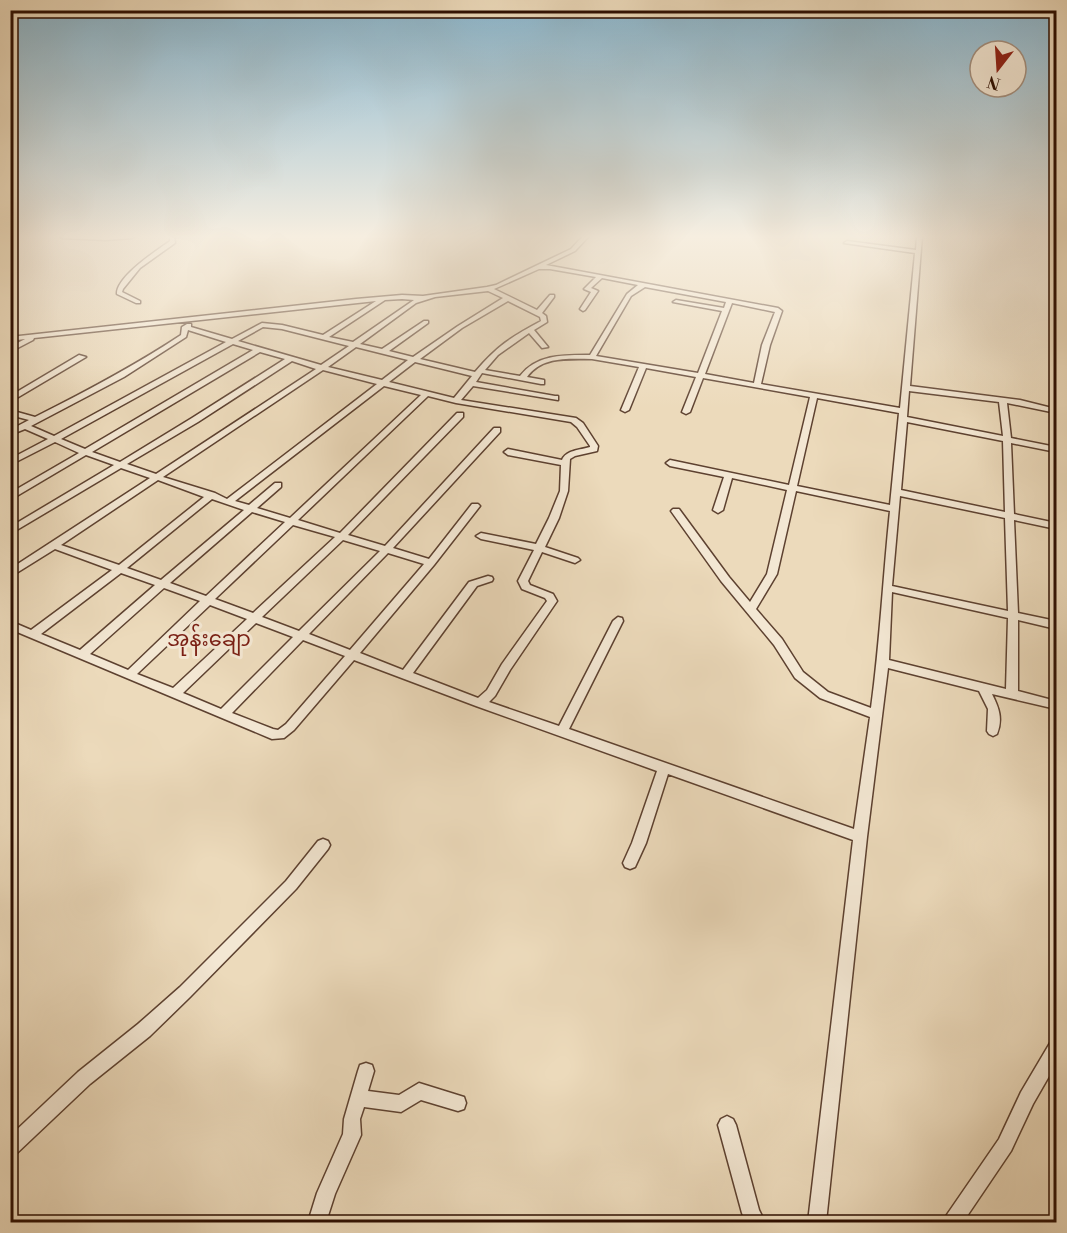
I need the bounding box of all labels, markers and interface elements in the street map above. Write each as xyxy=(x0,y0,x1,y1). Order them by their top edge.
north arrow xyxy=(968,39,1028,99)
text: N xyxy=(985,71,1003,94)
district label: အုန်းချော xyxy=(167,623,251,657)

